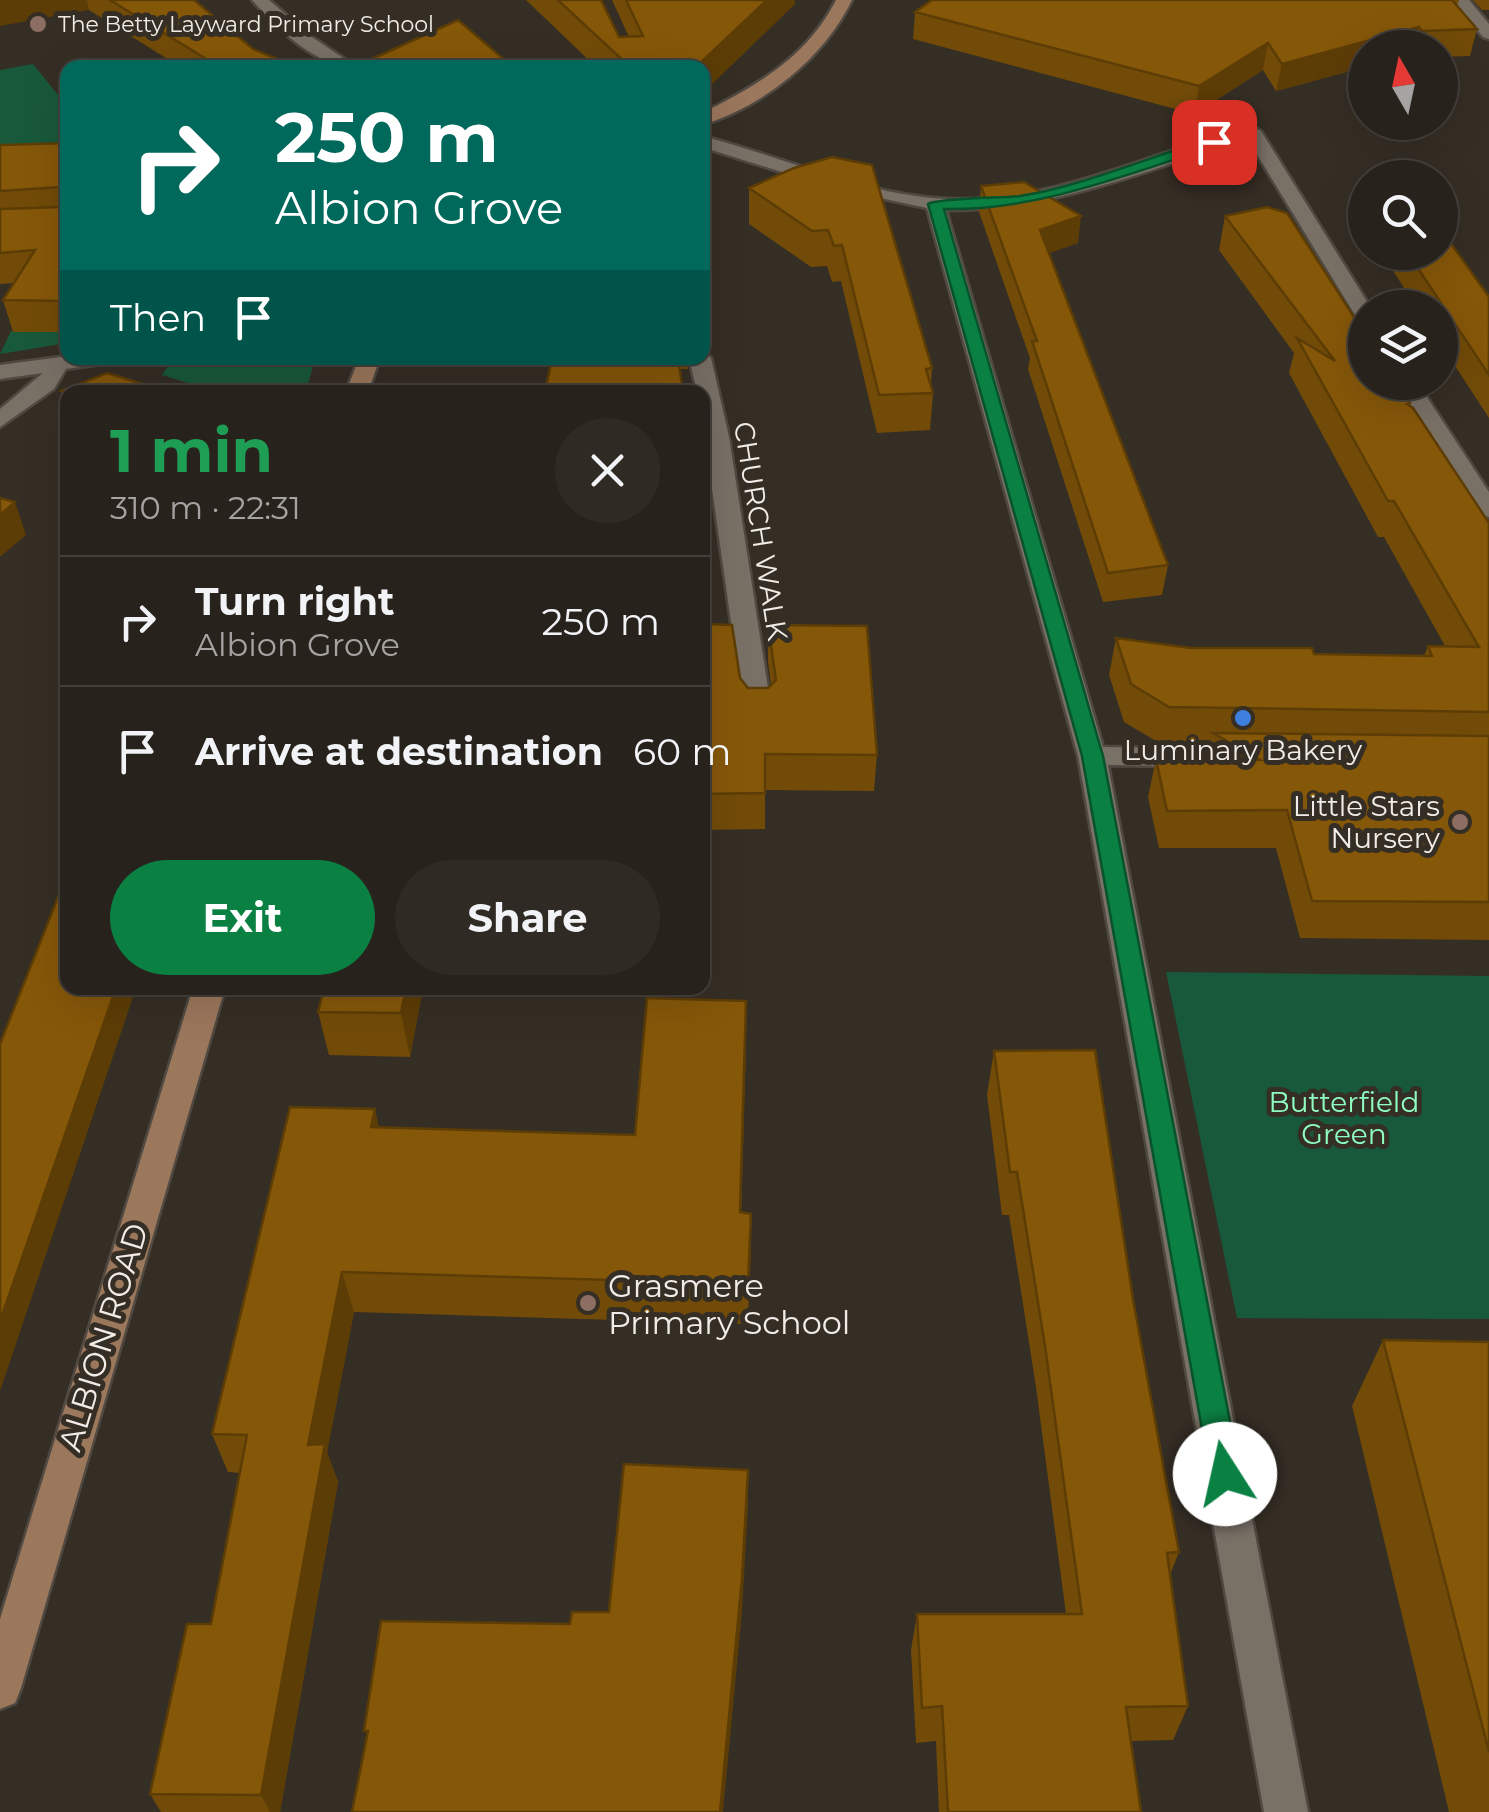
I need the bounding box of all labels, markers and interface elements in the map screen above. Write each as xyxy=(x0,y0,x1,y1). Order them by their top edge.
place label: The Betty Layward Primary School xyxy=(58,11,434,38)
marker: The Betty Layward Primary School xyxy=(27,13,49,35)
north arrow xyxy=(1348,30,1458,140)
map controls xyxy=(1348,30,1458,400)
text: 250 m xyxy=(275,94,499,180)
icon: right xyxy=(110,100,240,230)
pin xyxy=(1172,100,1257,185)
icon: arrive xyxy=(1187,115,1242,170)
button: search xyxy=(1348,160,1458,270)
text: Albion Grove xyxy=(275,180,563,235)
icon: arrive xyxy=(226,290,281,345)
button: layers xyxy=(1348,290,1458,400)
text: Then xyxy=(110,294,206,341)
text: 1 min xyxy=(110,414,273,487)
button: close xyxy=(555,418,660,523)
street label: CHURCH WALK xyxy=(727,419,795,643)
text: 310 m · 22:31 xyxy=(110,488,301,527)
text: Turn right xyxy=(195,578,394,625)
icon: right xyxy=(110,594,165,649)
text: 250 m xyxy=(541,598,660,645)
text: Albion Grove xyxy=(195,625,400,664)
marker: Luminary Bakery xyxy=(1232,707,1254,729)
icon: arrive xyxy=(110,724,165,779)
text: Arrive at destination xyxy=(195,728,603,775)
text: 60 m xyxy=(633,728,731,775)
place label: Luminary Bakery xyxy=(1124,733,1363,767)
place label: Little Stars Nursery xyxy=(1293,789,1441,855)
marker: Little Stars Nursery xyxy=(1449,811,1471,833)
button: Exit xyxy=(110,860,375,975)
button: Share xyxy=(395,860,660,975)
park label: Butterfield Green xyxy=(1269,1085,1419,1151)
street label: ALBION ROAD xyxy=(50,1219,156,1455)
place label: Grasmere Primary School xyxy=(608,1266,850,1342)
marker: Grasmere Primary School xyxy=(577,1292,599,1314)
position arrow xyxy=(1173,1422,1277,1526)

